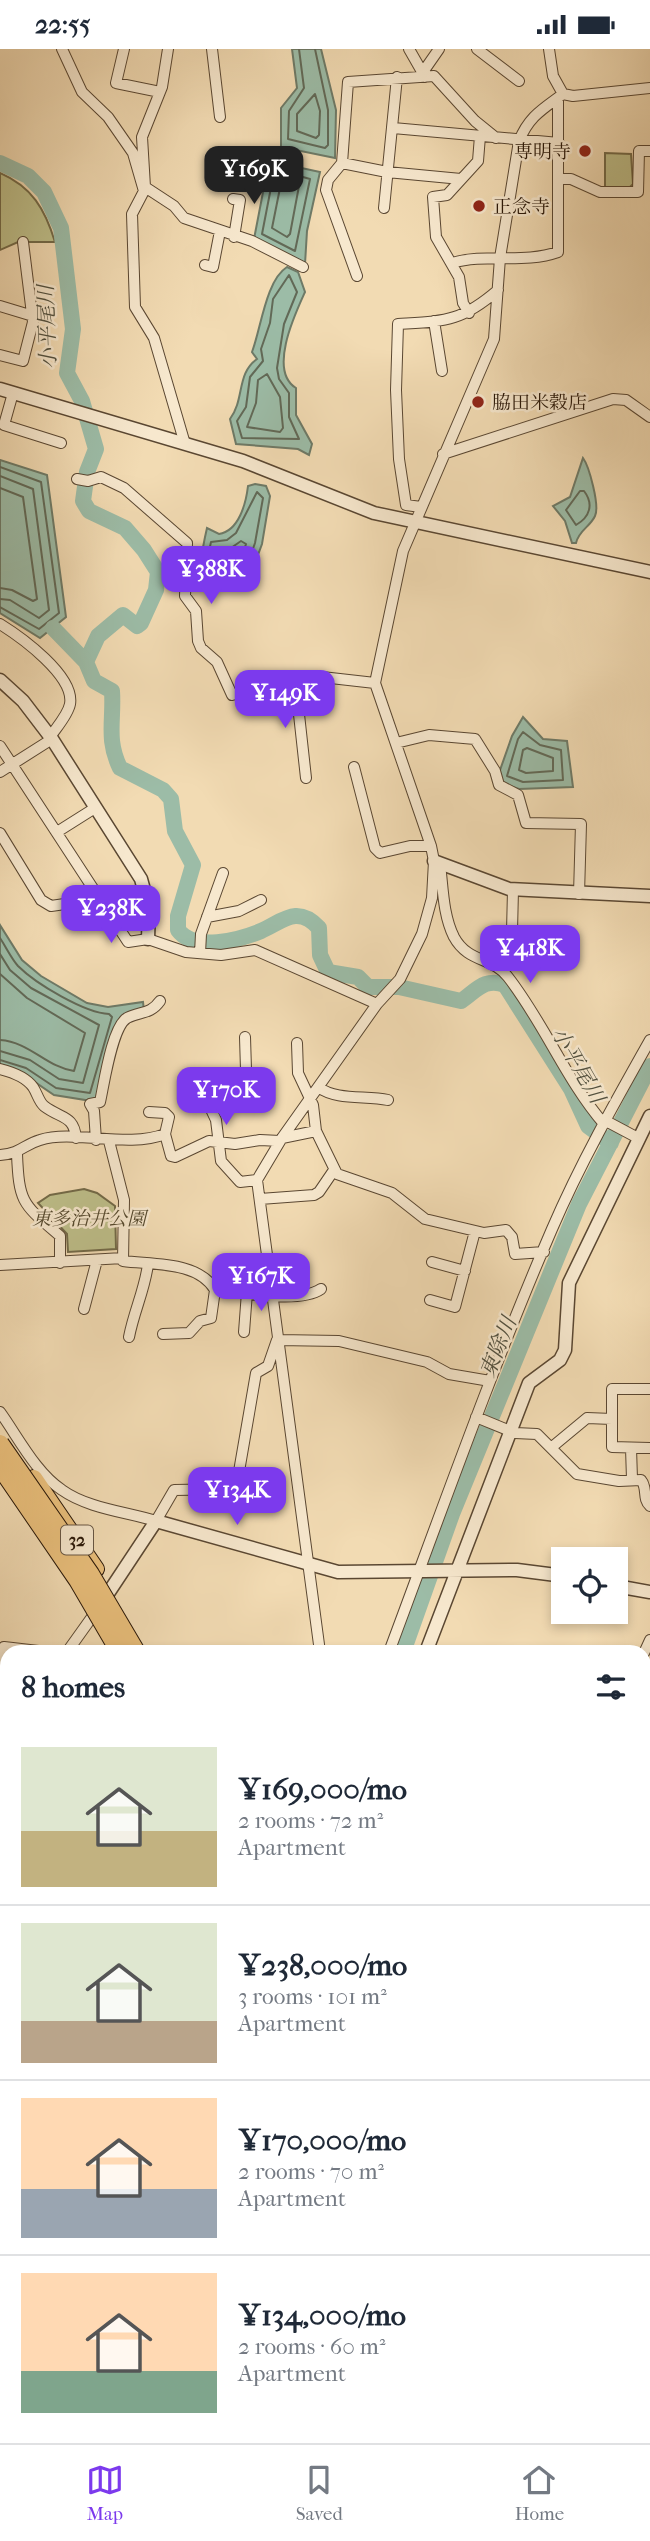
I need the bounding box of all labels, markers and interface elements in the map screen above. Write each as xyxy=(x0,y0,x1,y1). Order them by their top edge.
text: 22:55 xyxy=(35,9,90,40)
place label: 専明寺 xyxy=(514,141,571,163)
marker: 専明寺 xyxy=(577,143,593,159)
pin: ¥169K xyxy=(205,146,303,206)
text: ¥169K xyxy=(220,155,288,182)
place label: 正念寺 xyxy=(493,196,550,218)
marker: 正念寺 xyxy=(471,198,487,214)
water label: 小平尾川 xyxy=(33,283,60,369)
place label: 脇田米穀店 xyxy=(492,392,587,414)
marker: 脇田米穀店 xyxy=(470,394,486,410)
pin: ¥388K xyxy=(162,547,260,606)
text: ¥388K xyxy=(177,555,245,582)
pin: ¥149K xyxy=(236,671,334,730)
text: ¥149K xyxy=(251,679,319,706)
pin: ¥238K xyxy=(62,885,160,945)
text: ¥238K xyxy=(77,894,145,921)
pin: ¥418K xyxy=(481,925,579,985)
text: ¥418K xyxy=(496,934,564,961)
water label: 小平尾川 xyxy=(547,1023,610,1109)
pin: ¥170K xyxy=(177,1067,275,1127)
text: ¥170K xyxy=(193,1076,259,1103)
park label: 東多治井公園 xyxy=(32,1208,149,1230)
pin: ¥167K xyxy=(212,1253,310,1313)
text: ¥167K xyxy=(228,1262,294,1289)
water label: 東除川 xyxy=(475,1311,522,1381)
pin: ¥134K xyxy=(188,1467,286,1527)
text: ¥134K xyxy=(204,1476,270,1503)
road number: 32 xyxy=(61,1525,93,1555)
map controls xyxy=(551,1547,628,1624)
button: locate xyxy=(551,1547,628,1624)
icon: filters xyxy=(592,1668,630,1706)
text: 8 homes xyxy=(21,1670,125,1705)
text: ¥169,000/mo xyxy=(238,1772,407,1807)
icon: home xyxy=(77,1775,161,1859)
text: 2 rooms · 72 m² xyxy=(238,1807,383,1834)
text: Apartment xyxy=(238,1834,346,1861)
text: ¥238,000/mo xyxy=(238,1948,407,1983)
icon: home xyxy=(77,1951,161,2035)
text: 3 rooms · 101 m² xyxy=(238,1983,387,2010)
text: Apartment xyxy=(238,2010,346,2037)
text: ¥170,000/mo xyxy=(238,2123,406,2158)
icon: home xyxy=(77,2126,161,2210)
text: 2 rooms · 70 m² xyxy=(238,2158,384,2185)
text: Apartment xyxy=(238,2185,346,2212)
text: ¥134,000/mo xyxy=(238,2298,406,2333)
icon: home xyxy=(77,2301,161,2385)
text: 2 rooms · 60 m² xyxy=(238,2333,385,2360)
text: Apartment xyxy=(238,2360,346,2387)
tab: Map xyxy=(86,2461,124,2525)
tab: Saved xyxy=(296,2461,343,2525)
tab: Home xyxy=(515,2461,564,2525)

